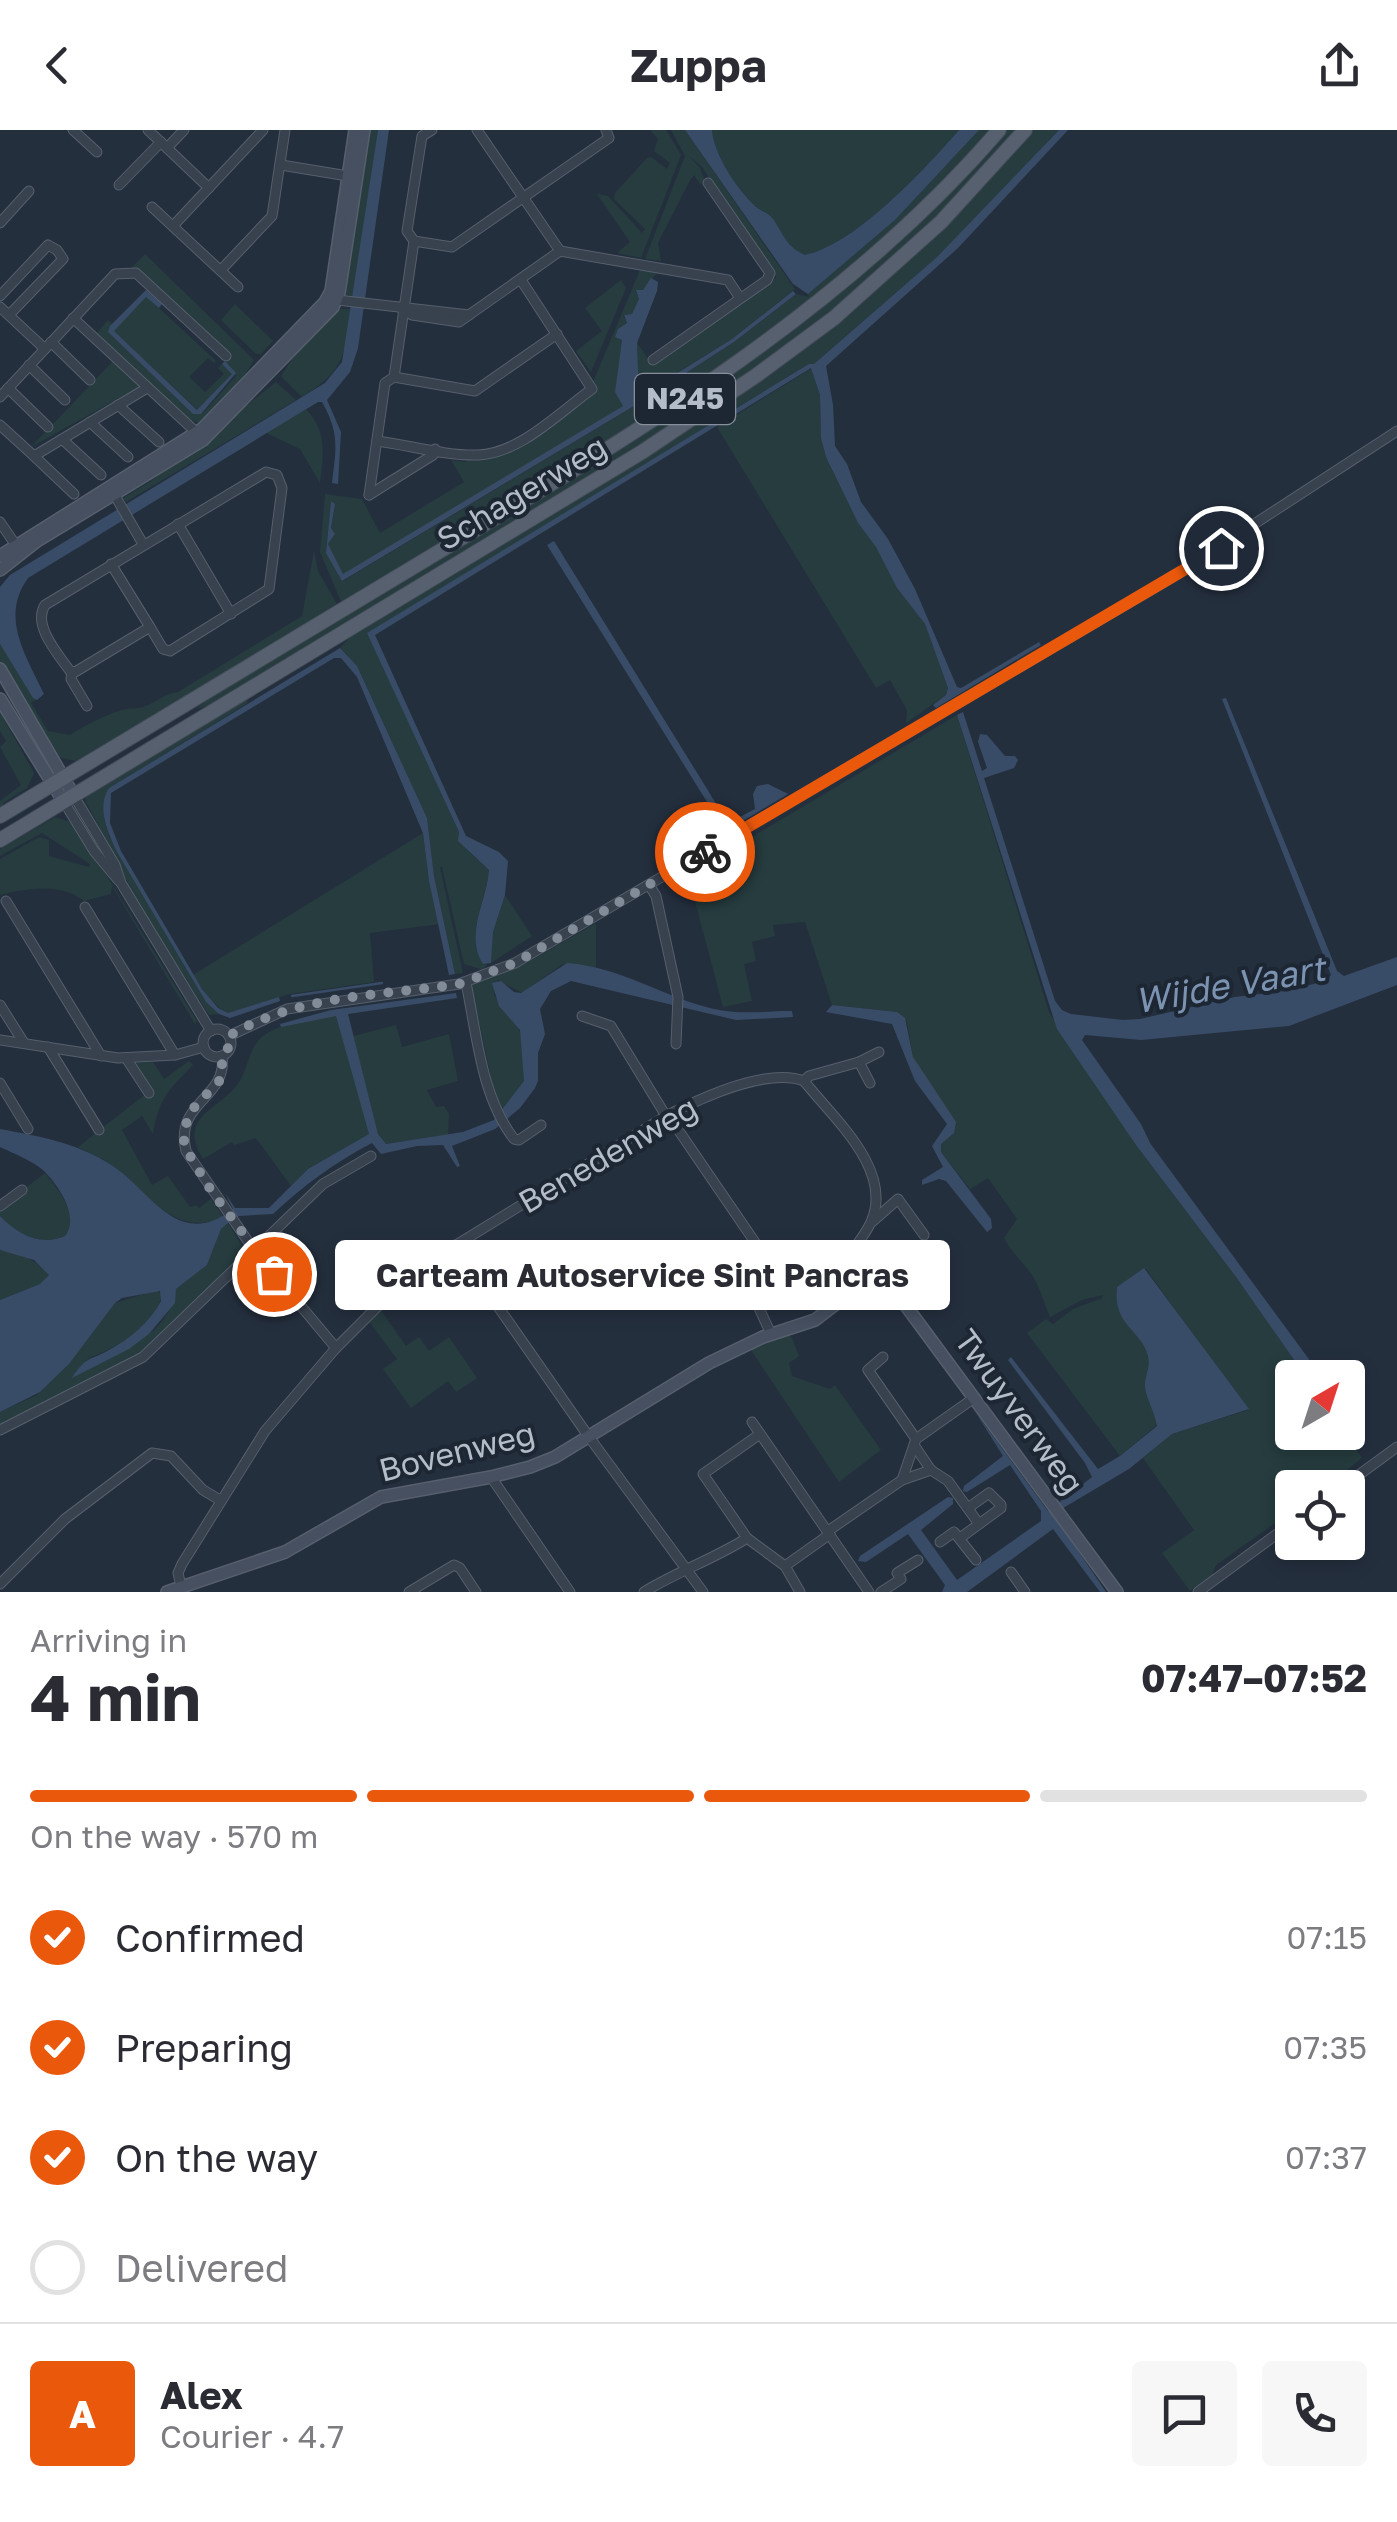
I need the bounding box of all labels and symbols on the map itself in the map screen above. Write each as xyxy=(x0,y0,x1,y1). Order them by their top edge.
road number: N245 xyxy=(635,374,735,424)
street label: Schagerweg xyxy=(430,427,613,558)
pin xyxy=(1179,506,1264,591)
courier xyxy=(655,802,755,902)
water label: Wijde Vaart xyxy=(1132,946,1331,1021)
street label: Benedenweg xyxy=(512,1088,703,1221)
pin xyxy=(232,1232,317,1317)
callout: Carteam Autoservice Sint Pancras xyxy=(334,1239,949,1309)
street label: Twuyverweg xyxy=(947,1322,1092,1501)
north arrow xyxy=(1275,1360,1365,1450)
street label: Bovenweg xyxy=(375,1413,539,1489)

